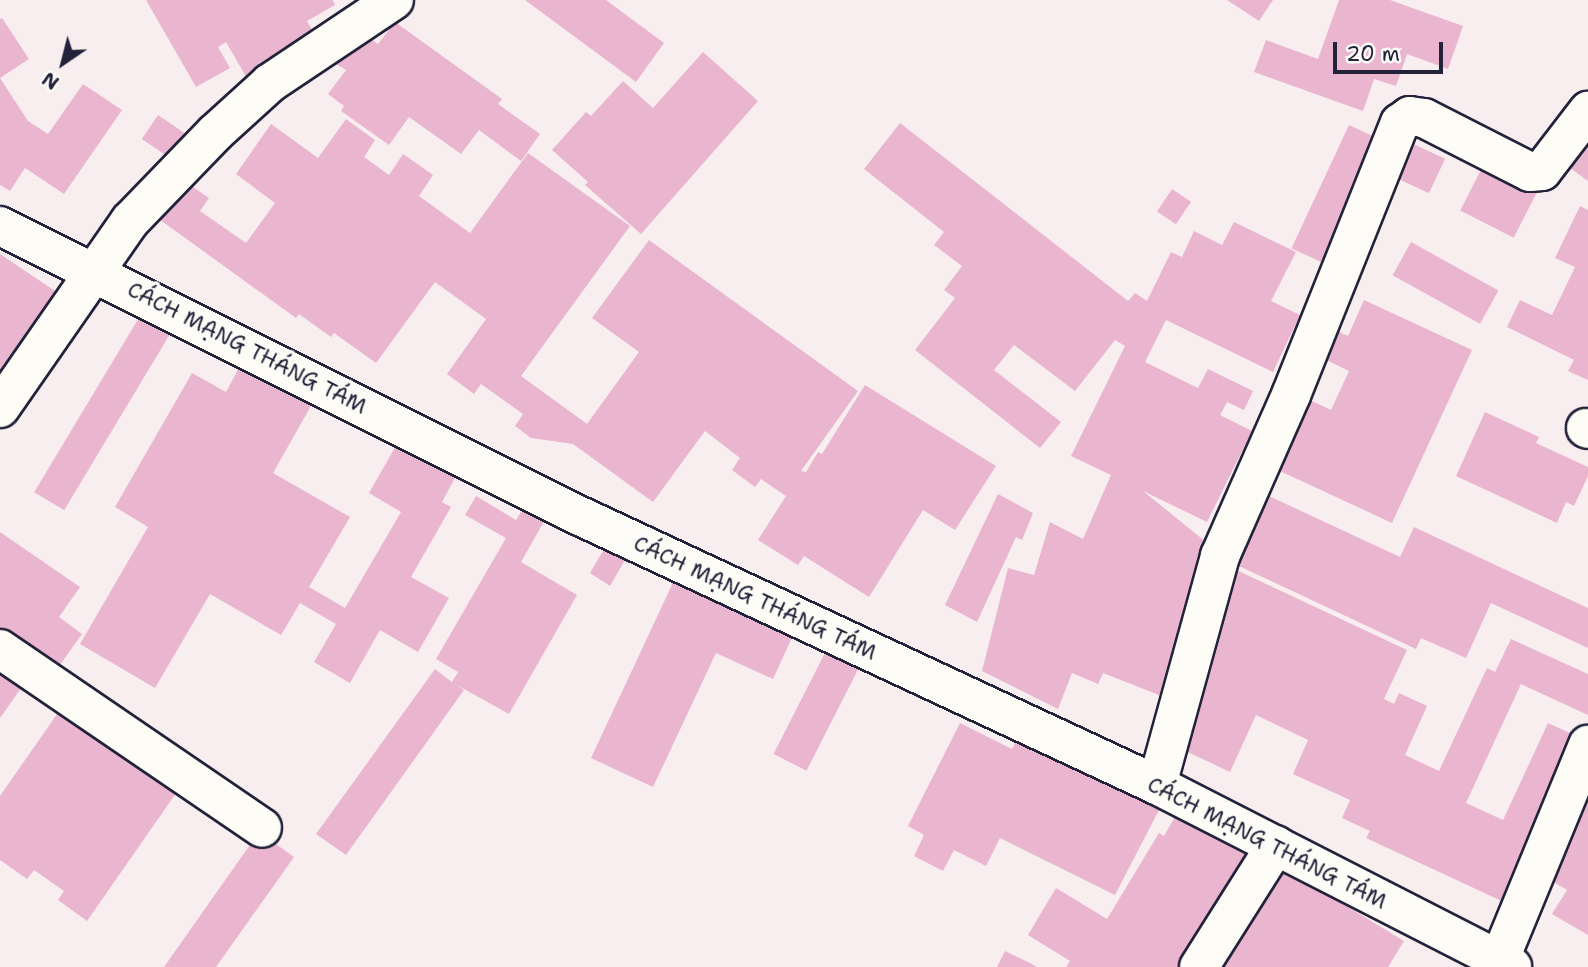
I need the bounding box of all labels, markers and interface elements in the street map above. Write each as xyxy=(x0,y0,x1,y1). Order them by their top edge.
north arrow xyxy=(28,28,98,98)
scale bar xyxy=(1336,28,1446,72)
text: 20 m xyxy=(1346,40,1400,68)
text: N xyxy=(37,66,64,95)
street label: CÁCH MẠNG THÁNG TÁM xyxy=(123,277,371,419)
street label: CÁCH MẠNG THÁNG TÁM xyxy=(630,531,880,665)
street label: CÁCH MẠNG THÁNG TÁM xyxy=(1143,772,1391,914)

